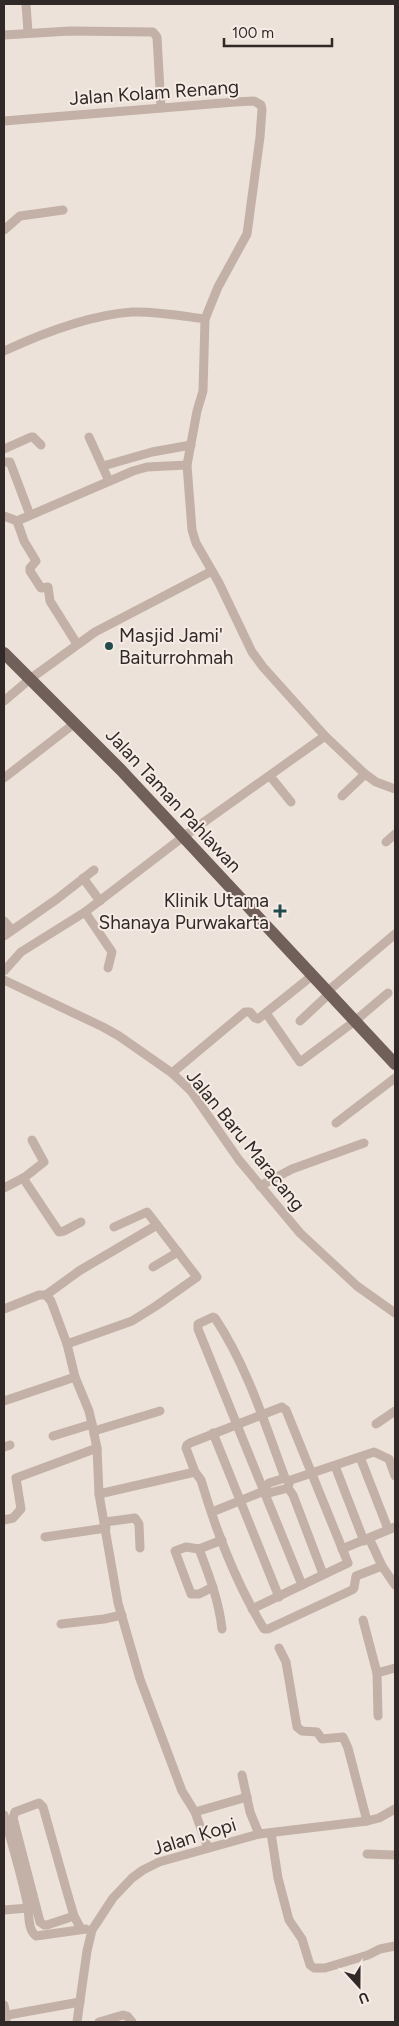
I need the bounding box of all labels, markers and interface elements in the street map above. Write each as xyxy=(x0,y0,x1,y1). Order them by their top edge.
scale bar xyxy=(224,15,332,47)
text: 100 m xyxy=(232,24,274,42)
street label: Jalan Kolam Renang xyxy=(68,75,240,110)
place label: Masjid Jami' Baiturrohmah xyxy=(119,624,233,669)
marker: Masjid Jami' Baiturrohmah xyxy=(103,640,115,652)
street label: Jalan Taman Pahlawan xyxy=(101,724,246,877)
place label: Klinik Utama Shanaya Purwakarta xyxy=(98,889,269,934)
marker: Klinik Utama Shanaya Purwakarta xyxy=(273,904,287,918)
street label: Jalan Baru Maracang xyxy=(182,1065,310,1216)
street label: Jalan Kopi xyxy=(149,1813,239,1860)
north arrow xyxy=(334,1961,384,2011)
text: U xyxy=(356,1988,371,2007)

